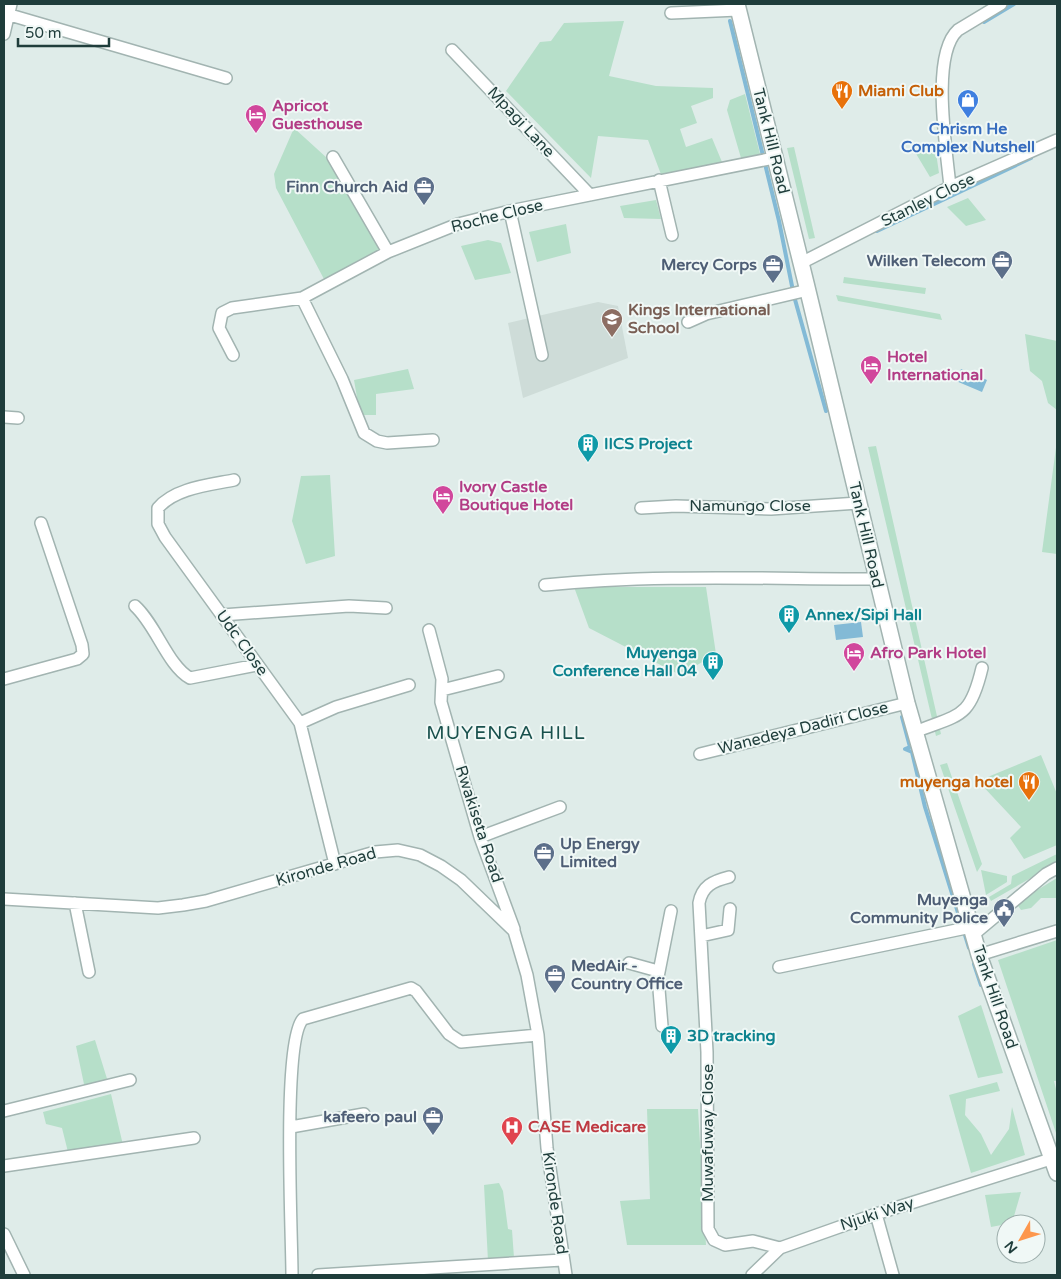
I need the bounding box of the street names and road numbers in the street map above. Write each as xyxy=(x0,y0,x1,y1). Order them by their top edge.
street label: Mpagi Lane xyxy=(483,82,559,162)
street label: Tank Hill Road xyxy=(748,86,794,196)
street label: Stanley Close xyxy=(878,169,978,231)
street label: Roche Close xyxy=(449,195,545,237)
street label: Tank Hill Road xyxy=(844,480,888,590)
street label: Namungo Close xyxy=(689,496,811,516)
street label: Udc Close xyxy=(212,606,272,680)
street label: Wanedeya Dadiri Close xyxy=(716,697,890,759)
street label: Rwakiseta Road xyxy=(451,763,507,885)
street label: Kironde Road xyxy=(273,843,379,891)
street label: Tank Hill Road xyxy=(968,943,1022,1051)
street label: Muwafuway Close xyxy=(698,1064,718,1202)
street label: Kironde Road xyxy=(538,1150,572,1256)
street label: Njuki Way xyxy=(838,1193,917,1235)

